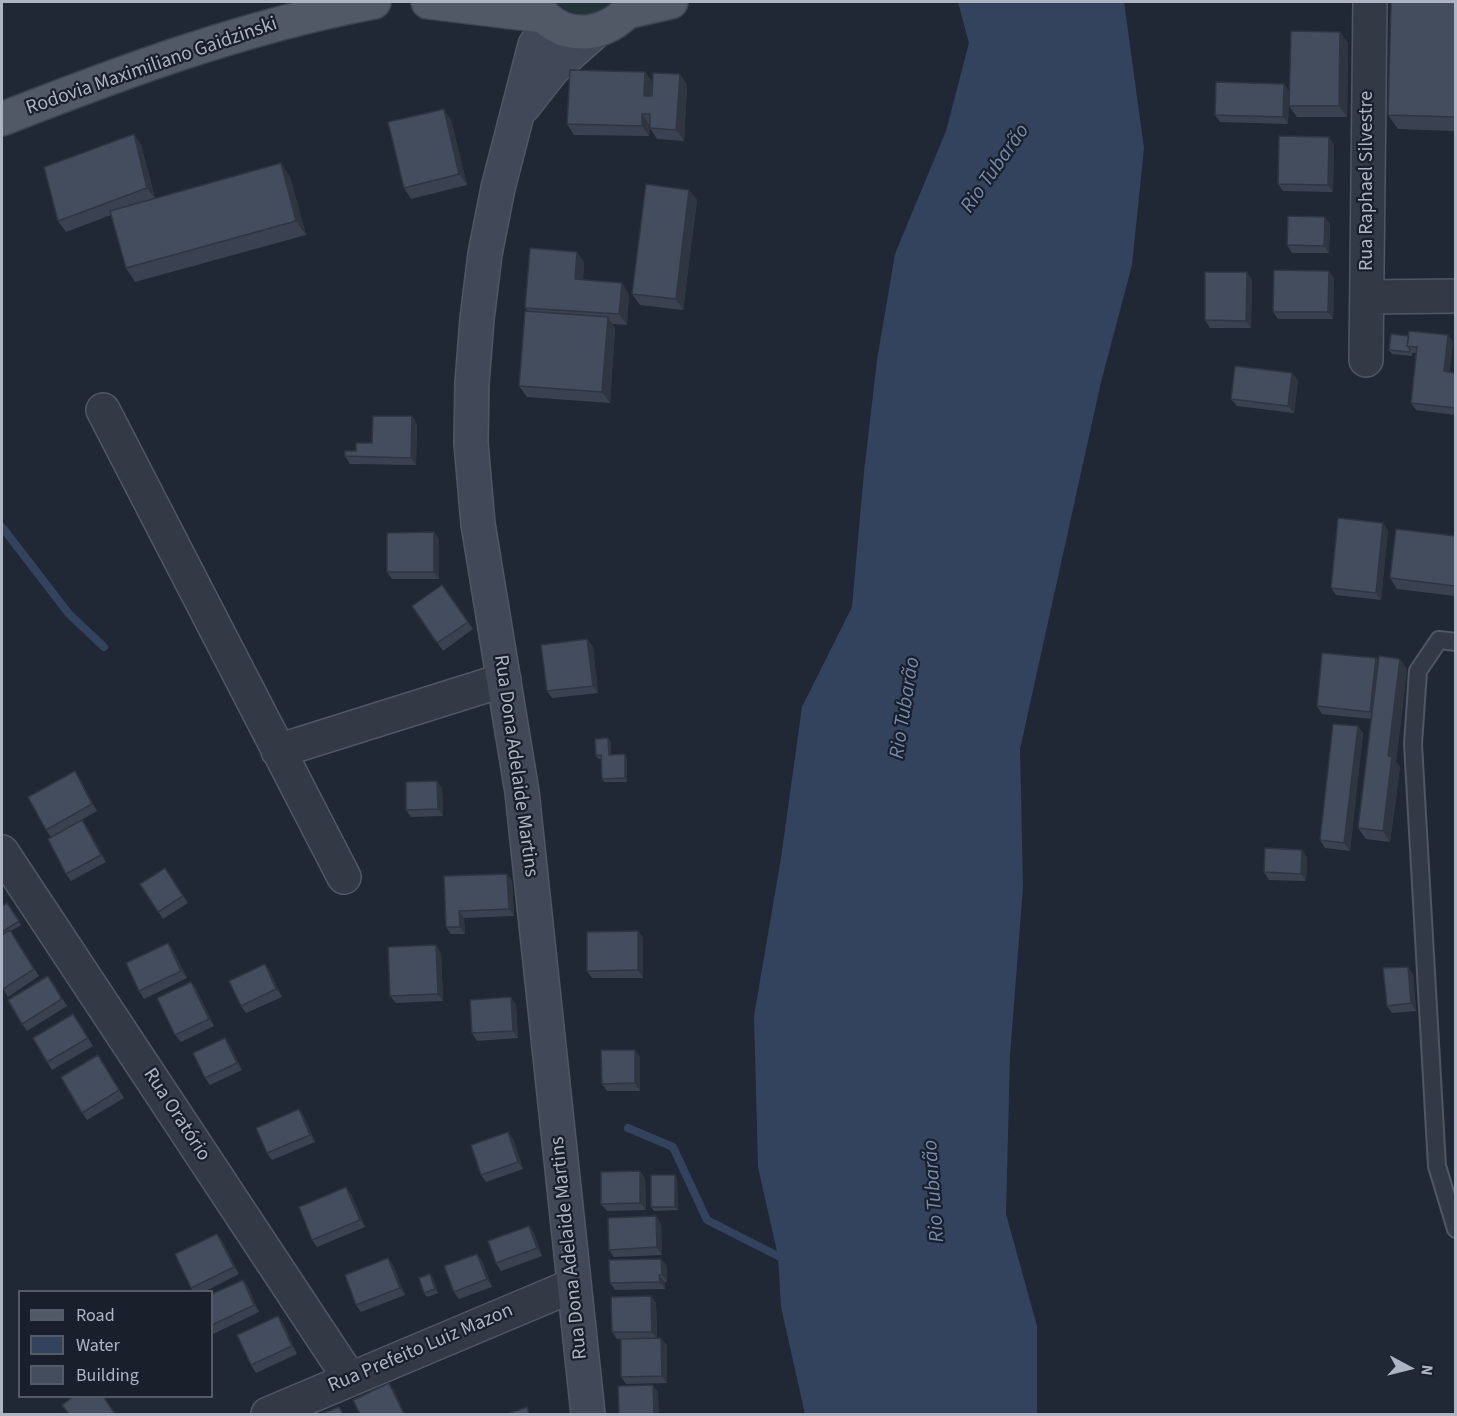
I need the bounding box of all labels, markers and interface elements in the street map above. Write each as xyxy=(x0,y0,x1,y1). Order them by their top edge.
street label: Rodovia Maximiliano Gaidzinski xyxy=(23,13,281,121)
street label: Rua Raphael Silvestre xyxy=(1356,91,1380,271)
water label: Rio Tubarão xyxy=(956,120,1036,218)
street label: Rua Dona Adelaide Martins xyxy=(488,653,542,879)
water label: Rio Tubarão xyxy=(886,655,926,761)
street label: Rua Oratório xyxy=(137,1064,215,1166)
street label: Rua Dona Adelaide Martins xyxy=(546,1135,594,1361)
water label: Rio Tubarão xyxy=(919,1139,951,1243)
legend xyxy=(18,1290,213,1398)
street label: Rua Prefeito Luiz Mazon xyxy=(325,1299,517,1399)
text: Road xyxy=(76,1303,115,1328)
text: Water xyxy=(76,1333,120,1358)
north arrow xyxy=(1379,1338,1439,1398)
text: Building xyxy=(76,1363,139,1388)
text: N xyxy=(1415,1364,1438,1377)

